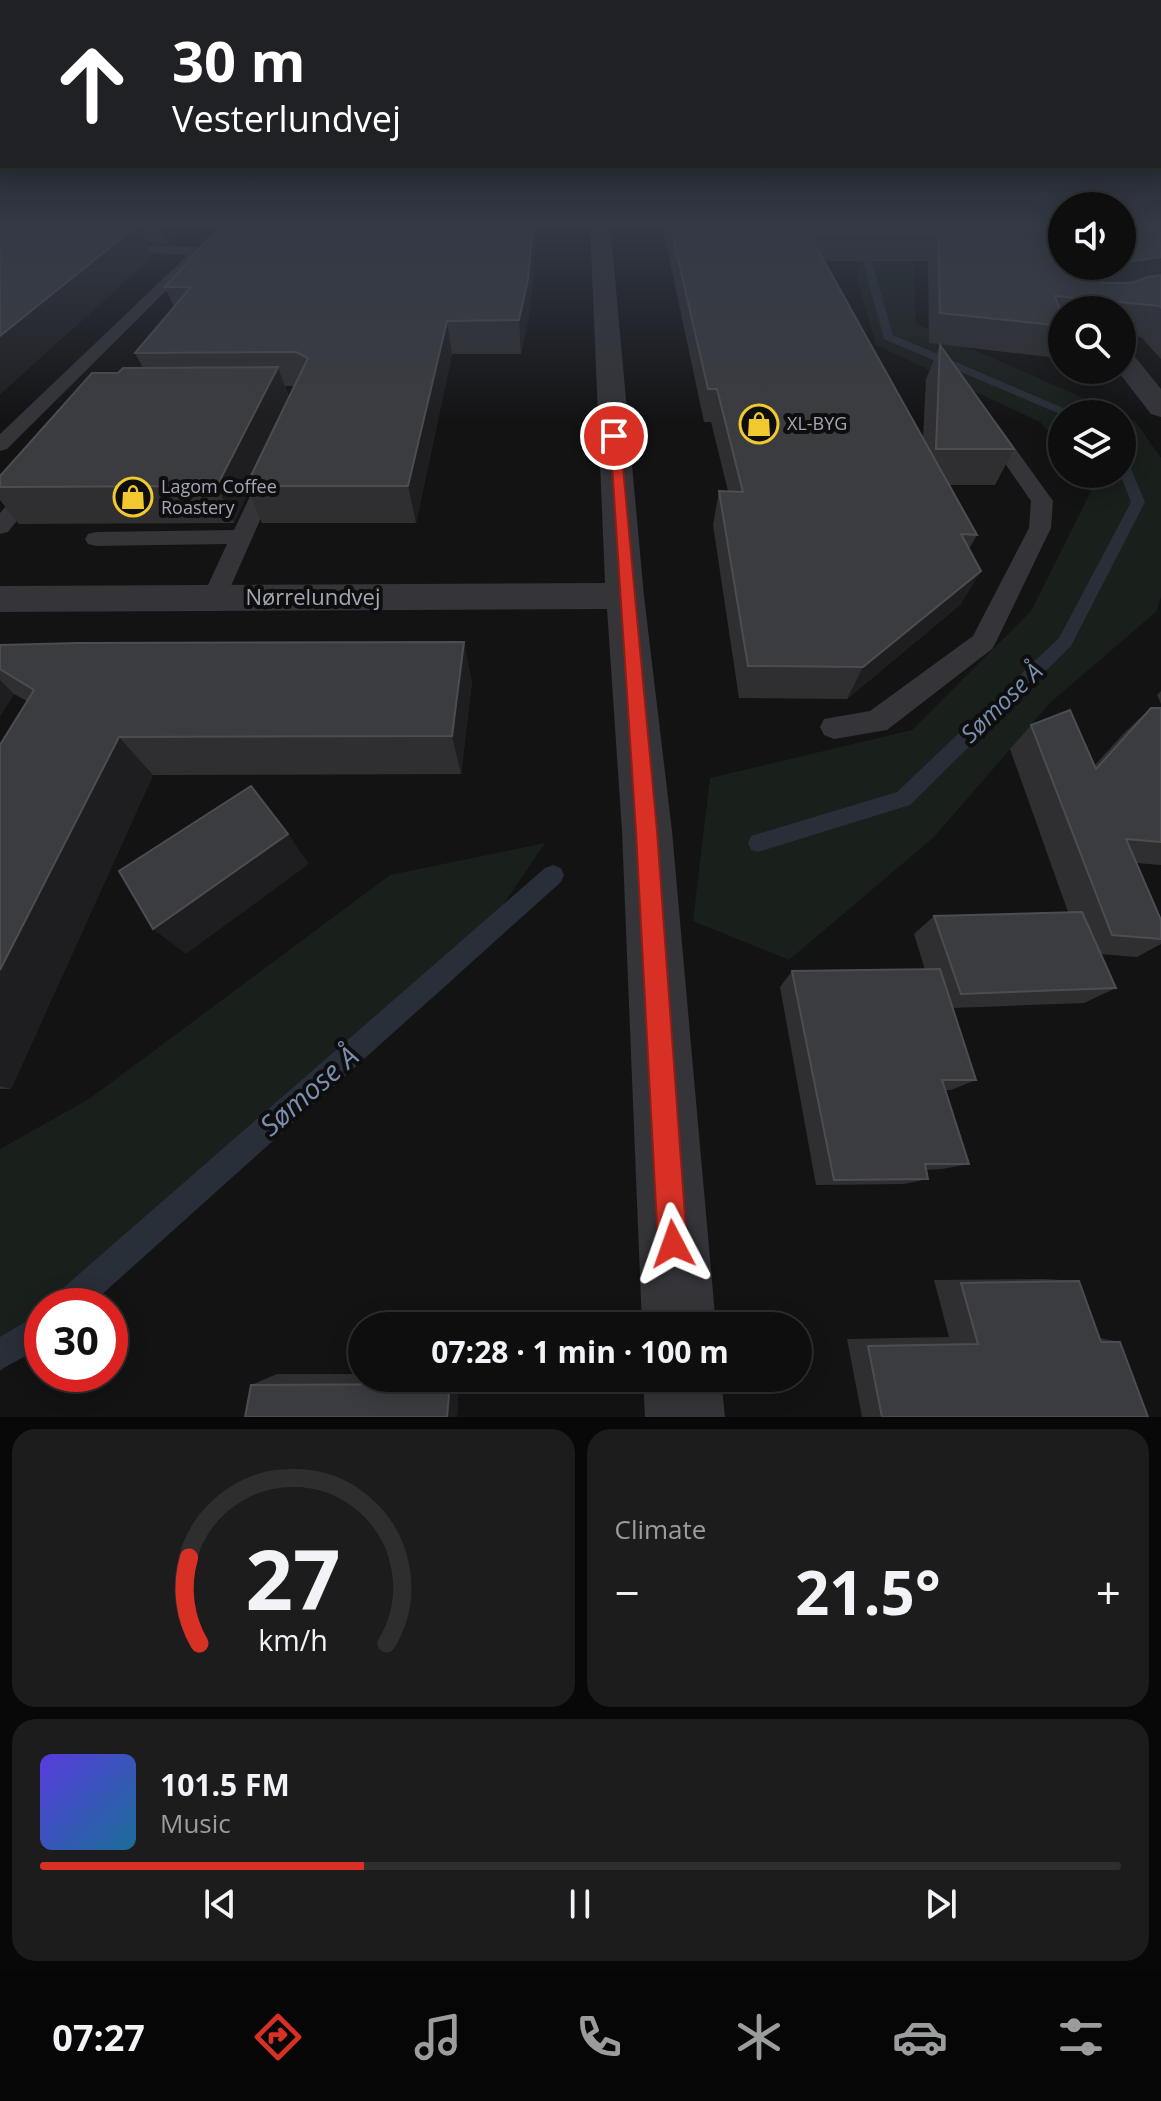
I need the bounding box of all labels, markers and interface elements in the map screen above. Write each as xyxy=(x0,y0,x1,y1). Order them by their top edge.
text: 30 m xyxy=(172,22,306,98)
icon: ahead xyxy=(40,32,144,136)
text: Vesterlundvej xyxy=(172,94,401,143)
map controls xyxy=(1048,192,1136,488)
button: sound xyxy=(1048,192,1136,280)
button: search xyxy=(1048,296,1136,384)
button: layers xyxy=(1048,400,1136,488)
pin xyxy=(580,402,648,470)
shop icon: XL-BYG xyxy=(738,403,780,445)
place label: XL-BYG xyxy=(787,411,847,435)
icon: arrive xyxy=(592,414,636,458)
place label: Lagom Coffee Roastery xyxy=(161,474,277,519)
shop icon: Lagom Coffee Roastery xyxy=(112,476,154,518)
street label: Nørrelundvej xyxy=(245,581,381,611)
water label: Sømose Å xyxy=(953,655,1049,749)
water label: Sømose Å xyxy=(251,1037,366,1144)
position arrow xyxy=(631,1202,715,1286)
speed limit sign: 30 xyxy=(24,1288,128,1392)
text: 07:28 · 1 min · 100 m xyxy=(431,1331,729,1372)
text: Climate xyxy=(615,1511,706,1547)
text: 27 xyxy=(246,1521,341,1634)
text: 21.5° xyxy=(795,1551,941,1633)
text: − xyxy=(615,1562,640,1622)
text: + xyxy=(1096,1562,1121,1622)
text: km/h xyxy=(259,1620,328,1659)
text: 101.5 FM xyxy=(160,1764,290,1805)
text: Music xyxy=(160,1805,231,1841)
icon: previous xyxy=(198,1882,242,1926)
icon: pause xyxy=(558,1882,602,1926)
icon: next xyxy=(919,1882,963,1926)
icon: directions xyxy=(250,2009,306,2065)
icon: music xyxy=(410,2009,466,2065)
icon: phone xyxy=(571,2009,627,2065)
icon: climate xyxy=(731,2009,787,2065)
icon: car xyxy=(892,2009,948,2065)
icon: filters xyxy=(1053,2009,1109,2065)
text: 07:27 xyxy=(52,2013,145,2062)

